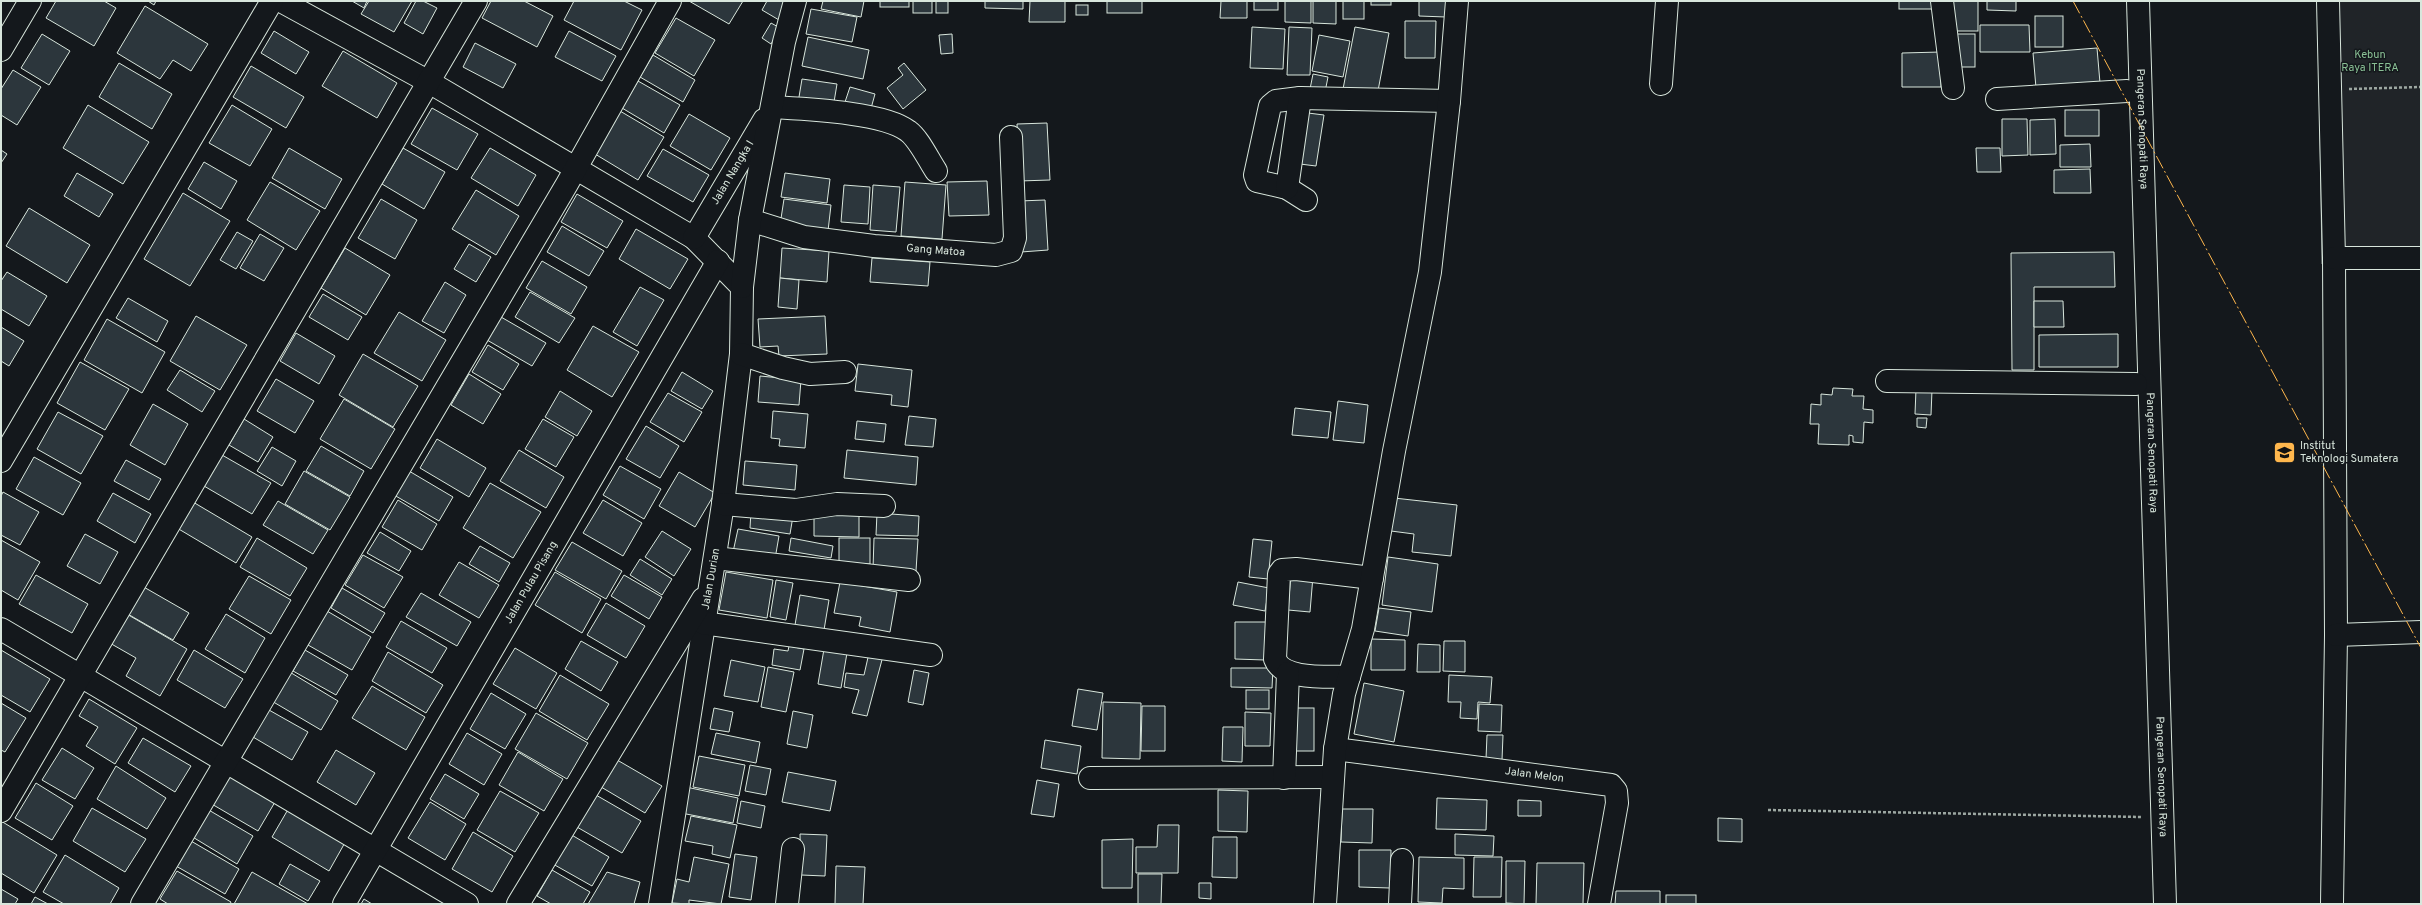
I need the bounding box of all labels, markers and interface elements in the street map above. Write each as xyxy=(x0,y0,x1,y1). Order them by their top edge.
park label: Kebun Raya ITERA xyxy=(2341,48,2399,75)
street label: Pangeran Senopati Raya xyxy=(2133,68,2151,190)
street label: Jalan Nangka I xyxy=(708,138,757,207)
street label: Gang Matoa xyxy=(906,241,966,260)
street label: Pangeran Senopati Raya xyxy=(2143,392,2160,513)
school or university icon: Institut Teknologi Sumatera xyxy=(2272,439,2298,465)
place label: Institut Teknologi Sumatera xyxy=(2300,439,2399,466)
street label: Jalan Pulau Pisang xyxy=(502,539,561,626)
street label: Jalan Durian xyxy=(699,547,723,611)
street label: Pangeran Senopati Raya xyxy=(2152,716,2170,837)
street label: Jalan Melon xyxy=(1504,764,1565,786)

